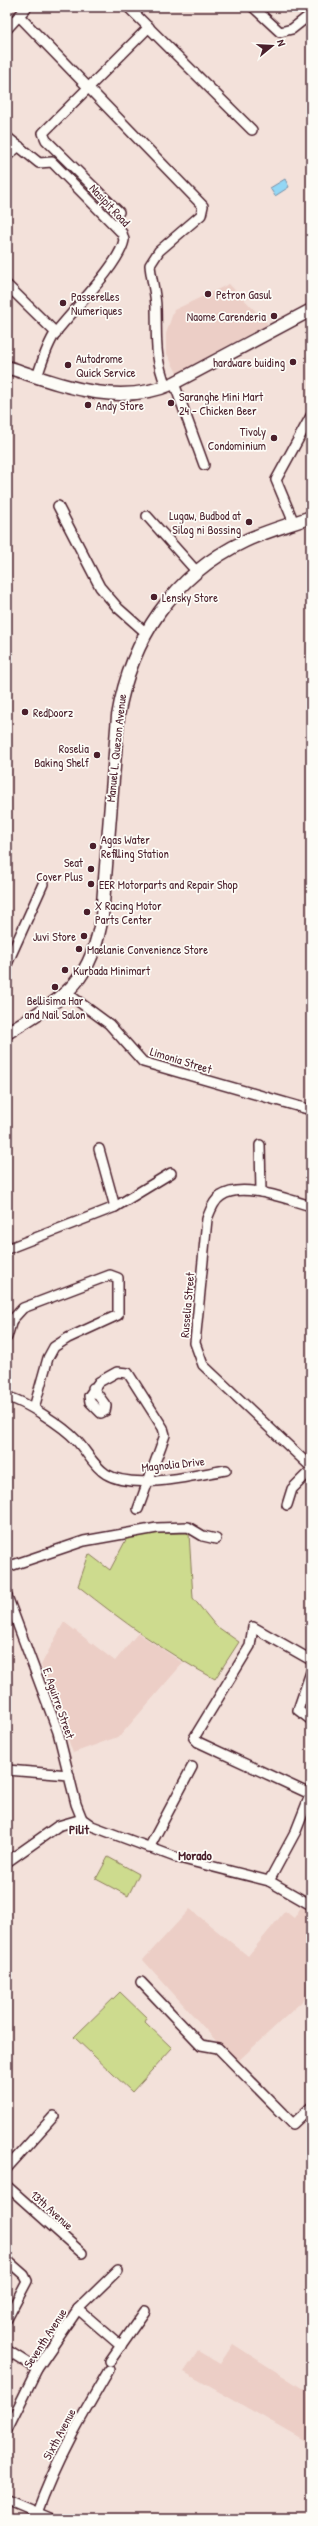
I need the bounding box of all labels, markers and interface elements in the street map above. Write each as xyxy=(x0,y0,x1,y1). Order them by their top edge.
north arrow xyxy=(252,26,292,66)
text: N xyxy=(274,38,289,48)
street label: Nasipit Road xyxy=(86,180,134,230)
place label: Petron Gasul xyxy=(216,286,272,303)
place label: Passerelles Numeriques xyxy=(71,288,123,319)
marker: Petron Gasul xyxy=(203,289,213,299)
marker: Passerelles Numeriques xyxy=(58,298,68,308)
place label: Naome Carenderia xyxy=(187,308,266,325)
marker: Naome Carenderia xyxy=(269,311,279,321)
place label: Autodrome Quick Service xyxy=(76,350,136,381)
place label: hardware buiding xyxy=(213,354,285,371)
marker: hardware buiding xyxy=(288,357,298,367)
marker: Autodrome Quick Service xyxy=(63,360,73,370)
place label: Saranghe Mini Mart 24 - Chicken Beer xyxy=(179,388,264,419)
place label: Andy Store xyxy=(96,397,144,414)
marker: Saranghe Mini Mart 24 - Chicken Beer xyxy=(166,398,176,408)
marker: Andy Store xyxy=(83,400,93,410)
place label: Tivoly Condominium xyxy=(208,423,266,454)
marker: Tivoly Condominium xyxy=(269,433,279,443)
place label: Lugaw, Budbod at Silog ni Bossing xyxy=(169,507,242,538)
marker: Lugaw, Budbod at Silog ni Bossing xyxy=(244,517,254,527)
place label: Lensky Store xyxy=(162,589,218,606)
marker: Lensky Store xyxy=(149,592,159,602)
street label: Manuel L. Quezon Avenue xyxy=(102,693,130,803)
place label: RedDoorz xyxy=(33,704,73,721)
marker: RedDoorz xyxy=(20,707,30,717)
place label: Roselia Baking Shelf xyxy=(34,740,90,771)
marker: Roselia Baking Shelf xyxy=(92,750,102,760)
place label: Agas Water Refilling Station xyxy=(101,831,169,862)
marker: Agas Water Refilling Station xyxy=(88,841,98,851)
place label: Seat Cover Plus xyxy=(36,854,84,885)
marker: Seat Cover Plus xyxy=(86,864,96,874)
place label: EER Motorparts and Repair Shop xyxy=(99,876,238,893)
marker: EER Motorparts and Repair Shop xyxy=(86,879,96,889)
place label: X Racing Motor Parts Center xyxy=(95,897,162,928)
marker: X Racing Motor Parts Center xyxy=(82,907,92,917)
place label: Juvi Store xyxy=(33,928,76,945)
marker: Juvi Store xyxy=(79,931,89,941)
place label: Maelanie Convenience Store xyxy=(87,941,208,958)
marker: Maelanie Convenience Store xyxy=(74,944,84,954)
place label: Kurbada Minimart xyxy=(73,962,151,979)
marker: Kurbada Minimart xyxy=(60,965,70,975)
marker: Bellisima Har and Nail Salon xyxy=(50,982,60,992)
place label: Bellisima Har and Nail Salon xyxy=(25,992,85,1023)
street label: Limonia Street xyxy=(148,1043,215,1078)
street label: Russelia Street xyxy=(176,1271,198,1338)
street label: Magnolia Drive xyxy=(141,1452,206,1476)
street label: E. Aguirre Street xyxy=(39,1665,79,1742)
district label: Pilit xyxy=(69,1820,90,1838)
district label: Morado xyxy=(178,1846,212,1864)
street label: 13th Avenue xyxy=(27,2186,77,2234)
street label: Seventh Avenue xyxy=(19,2305,71,2371)
street label: Sixth Avenue xyxy=(38,2405,80,2463)

